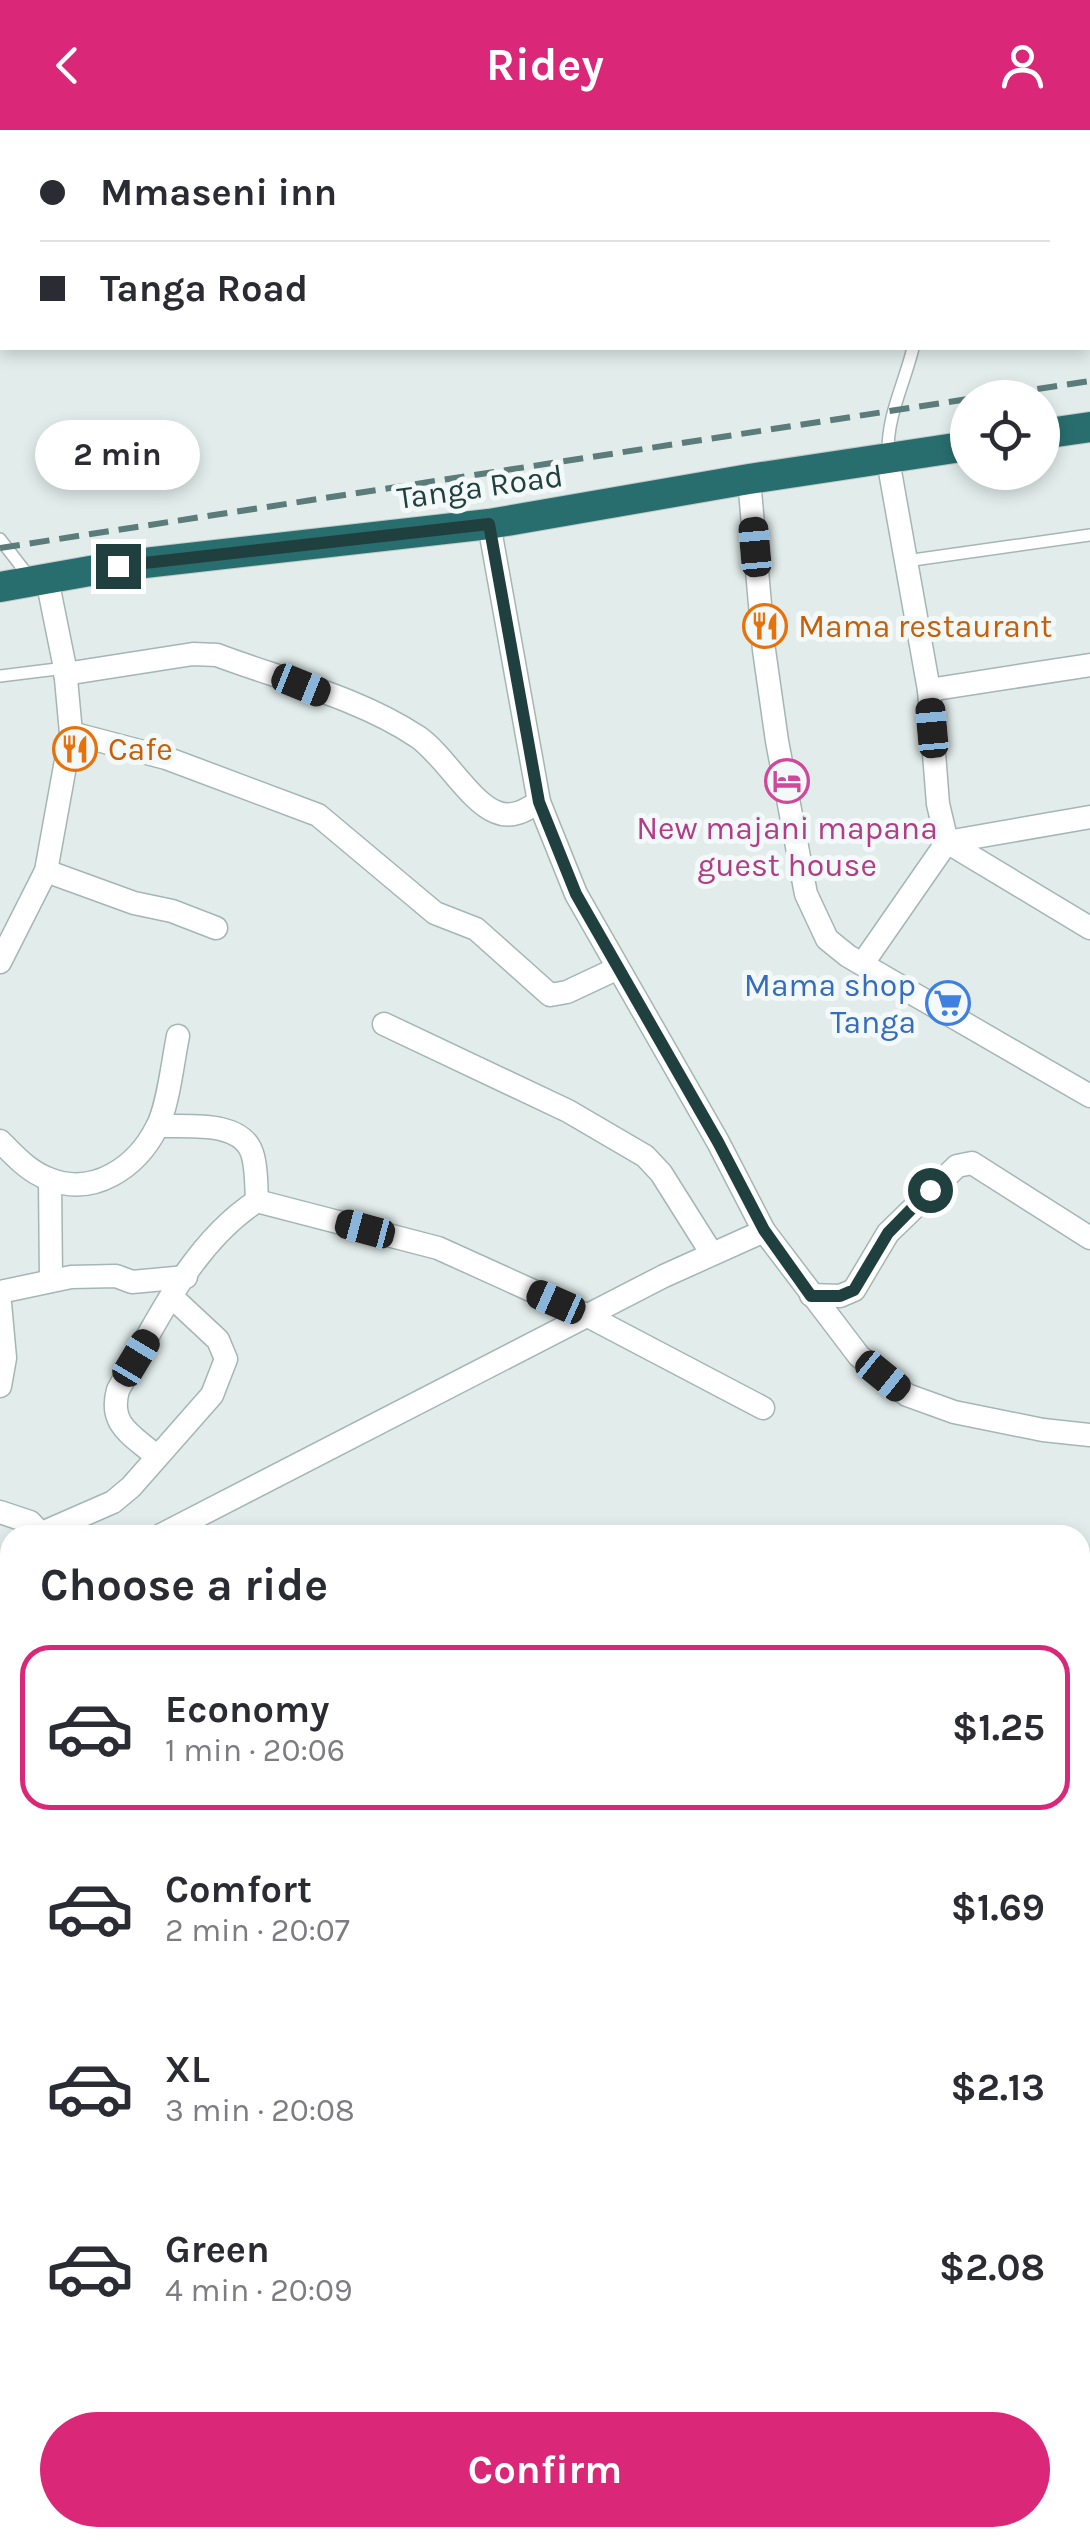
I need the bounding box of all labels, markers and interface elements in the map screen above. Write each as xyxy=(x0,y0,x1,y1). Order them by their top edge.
icon: back xyxy=(40,38,95,93)
icon: person xyxy=(995,38,1050,93)
text: Ridey xyxy=(486,39,604,91)
text: Mmaseni inn xyxy=(100,170,337,215)
text: Tanga Road xyxy=(100,266,308,311)
map controls xyxy=(950,380,1060,490)
button: locate xyxy=(950,380,1060,490)
callout: 2 min xyxy=(36,421,200,491)
text: 2 min xyxy=(73,436,162,473)
street label: Tanga Road xyxy=(395,457,565,517)
car xyxy=(737,516,773,578)
route end xyxy=(96,544,141,589)
restaurant icon: Mama restaurant xyxy=(742,603,788,649)
place label: Mama restaurant xyxy=(798,608,1052,645)
car xyxy=(268,660,334,710)
car xyxy=(914,697,950,759)
restaurant icon: Cafe xyxy=(52,726,98,772)
place label: Cafe xyxy=(108,731,173,768)
hotel icon: New majani mapana guest house xyxy=(764,758,810,804)
place label: New majani mapana guest house xyxy=(636,810,938,884)
place label: Mama shop Tanga xyxy=(744,967,916,1041)
supermarket icon: Mama shop Tanga xyxy=(925,980,971,1026)
route start xyxy=(908,1168,953,1213)
car xyxy=(332,1207,398,1251)
car xyxy=(522,1276,590,1328)
car xyxy=(108,1325,164,1391)
car xyxy=(850,1345,916,1407)
text: Choose a ride xyxy=(40,1559,328,1611)
icon: car xyxy=(45,1683,135,1773)
text: Economy xyxy=(165,1687,329,1732)
text: $1.25 xyxy=(952,1705,1045,1750)
text: 1 min · 20:06 xyxy=(165,1732,345,1769)
icon: car xyxy=(45,1863,135,1953)
text: Comfort xyxy=(165,1867,312,1912)
text: $1.69 xyxy=(951,1885,1045,1930)
text: 2 min · 20:07 xyxy=(165,1912,350,1949)
icon: car xyxy=(45,2043,135,2133)
text: XL xyxy=(165,2047,210,2092)
text: $2.13 xyxy=(950,2065,1045,2110)
text: 3 min · 20:08 xyxy=(165,2092,355,2129)
icon: car xyxy=(45,2223,135,2313)
text: Green xyxy=(165,2227,270,2272)
text: $2.08 xyxy=(939,2245,1045,2290)
text: 4 min · 20:09 xyxy=(165,2272,353,2309)
button: Confirm xyxy=(40,2412,1050,2527)

